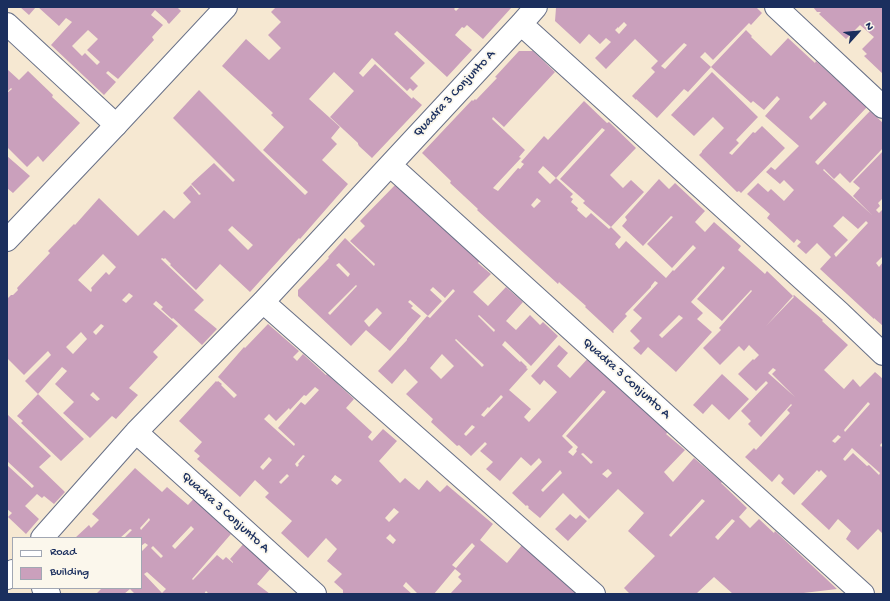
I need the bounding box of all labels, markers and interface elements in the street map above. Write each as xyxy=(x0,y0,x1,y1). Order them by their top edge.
north arrow xyxy=(838,12,878,52)
text: N xyxy=(862,21,876,32)
street label: Quadra 3 Conjunto A xyxy=(411,47,499,141)
street label: Quadra 3 Conjunto A xyxy=(579,335,673,423)
street label: Quadra 3 Conjunto A xyxy=(178,469,272,557)
legend xyxy=(12,537,142,589)
text: Road xyxy=(50,546,76,560)
text: Building xyxy=(50,566,89,580)

